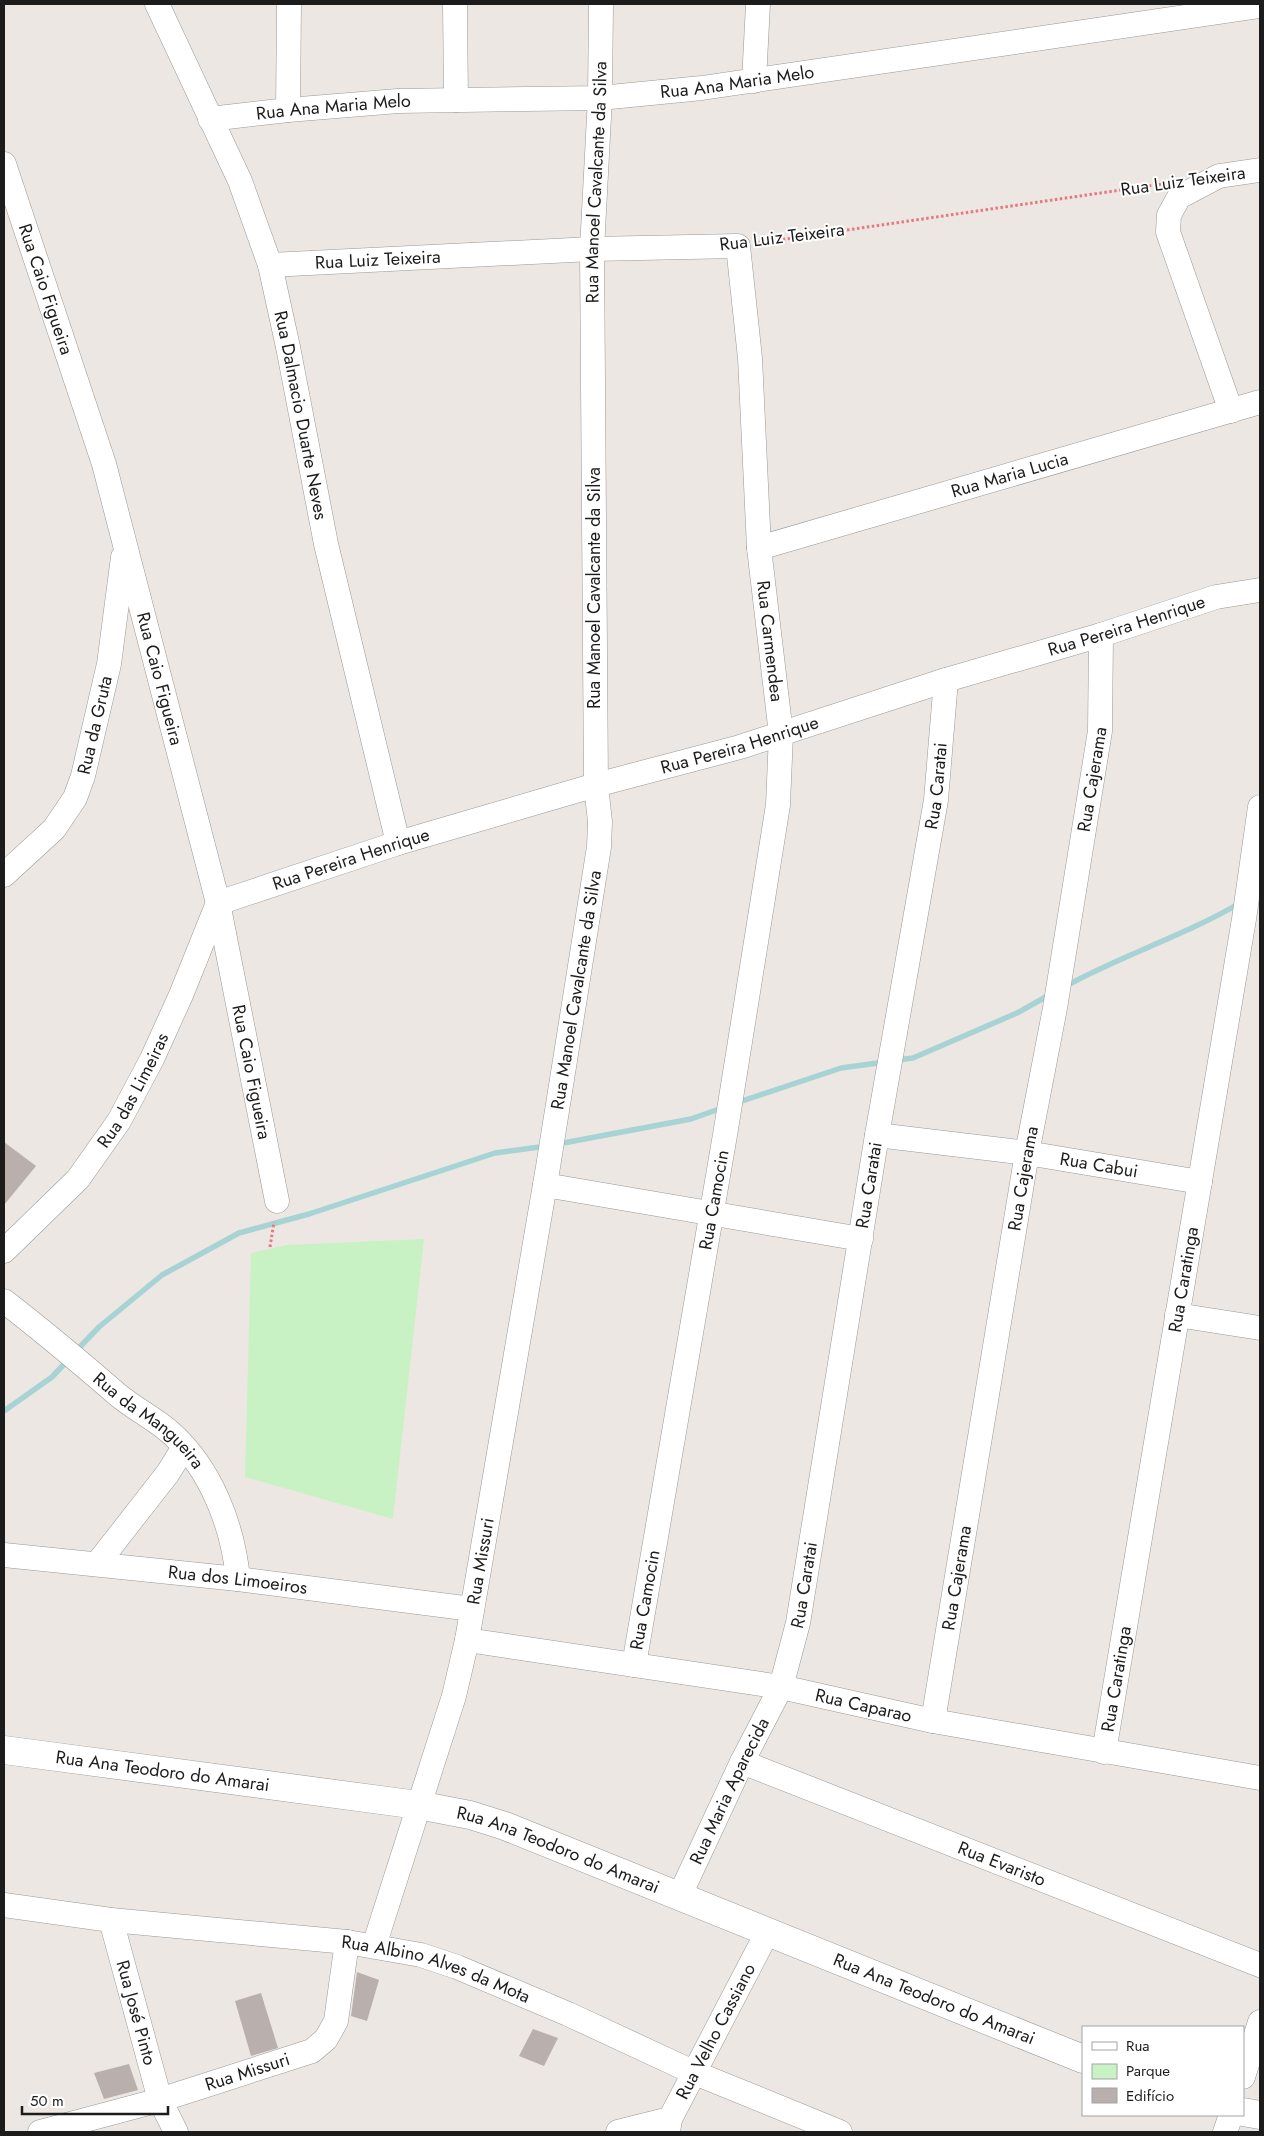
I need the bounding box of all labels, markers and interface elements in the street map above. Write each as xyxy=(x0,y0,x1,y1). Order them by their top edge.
street label: Rua Ana Maria Melo xyxy=(659,59,816,105)
street label: Rua Manoel Cavalcante da Silva xyxy=(579,61,613,303)
street label: Rua Ana Maria Melo xyxy=(255,88,411,127)
street label: Rua Luiz Teixeira xyxy=(1119,159,1247,203)
street label: Rua Luiz Teixeira xyxy=(718,216,846,258)
street label: Rua Caio Figueira xyxy=(12,220,80,358)
street label: Rua Luiz Teixeira xyxy=(314,244,441,276)
street label: Rua Dalmacio Duarte Neves xyxy=(267,308,334,522)
street label: Rua Maria Lucia xyxy=(948,446,1071,504)
street label: Rua Manoel Cavalcante da Silva xyxy=(581,467,607,709)
street label: Rua Carmendea xyxy=(750,579,790,703)
street label: Rua Pereira Henrique xyxy=(1045,588,1209,663)
street label: Rua Caio Figueira xyxy=(130,609,190,748)
street label: Rua da Gruta xyxy=(71,673,119,777)
street label: Rua Pereira Henrique xyxy=(658,709,822,780)
street label: Rua Cajerama xyxy=(1071,725,1113,834)
street label: Rua Caratai xyxy=(918,742,954,831)
street label: Rua Pereira Henrique xyxy=(269,821,433,897)
street label: Rua Manoel Cavalcante da Silva xyxy=(544,869,608,1112)
street label: Rua Caio Figueira xyxy=(225,1002,277,1142)
street label: Rua das Limeiras xyxy=(91,1029,175,1153)
street label: Rua Cajerama xyxy=(1001,1124,1045,1233)
street label: Rua Caratai xyxy=(849,1140,889,1230)
street label: Rua Cabui xyxy=(1058,1146,1140,1184)
street label: Rua Camocin xyxy=(692,1148,736,1252)
street label: Rua Caratinga xyxy=(1162,1225,1205,1334)
street label: Rua da Mangueira xyxy=(87,1366,211,1474)
street label: Rua Missuri xyxy=(460,1516,501,1607)
street label: Rua Cajerama xyxy=(935,1524,978,1632)
street label: Rua Caratai xyxy=(784,1540,824,1631)
street label: Rua Camocin xyxy=(623,1548,667,1652)
street label: Rua dos Limoeiros xyxy=(167,1559,309,1601)
street label: Rua Caratinga xyxy=(1095,1624,1138,1734)
street label: Rua Caparao xyxy=(813,1682,914,1729)
street label: Rua Maria Aparecida xyxy=(683,1713,776,1869)
street label: Rua Ana Teodoro do Amarai xyxy=(54,1744,271,1798)
street label: Rua Ana Teodoro do Amarai xyxy=(454,1800,663,1900)
street label: Rua Evaristo xyxy=(954,1835,1050,1893)
street label: Rua Albino Alves da Mota xyxy=(340,1929,534,2009)
street label: Rua Ana Teodoro do Amarai xyxy=(829,1947,1039,2051)
street label: Rua José Pinto xyxy=(110,1957,163,2068)
street label: Rua Velho Cassiano xyxy=(669,1959,762,2104)
legend xyxy=(1082,2026,1244,2116)
text: Rua xyxy=(1126,2035,1150,2057)
street label: Rua Missuri xyxy=(202,2046,293,2098)
text: Parque xyxy=(1126,2060,1170,2082)
scale bar xyxy=(22,2084,169,2116)
text: Edifício xyxy=(1126,2085,1174,2107)
text: 50 m xyxy=(30,2090,64,2112)

